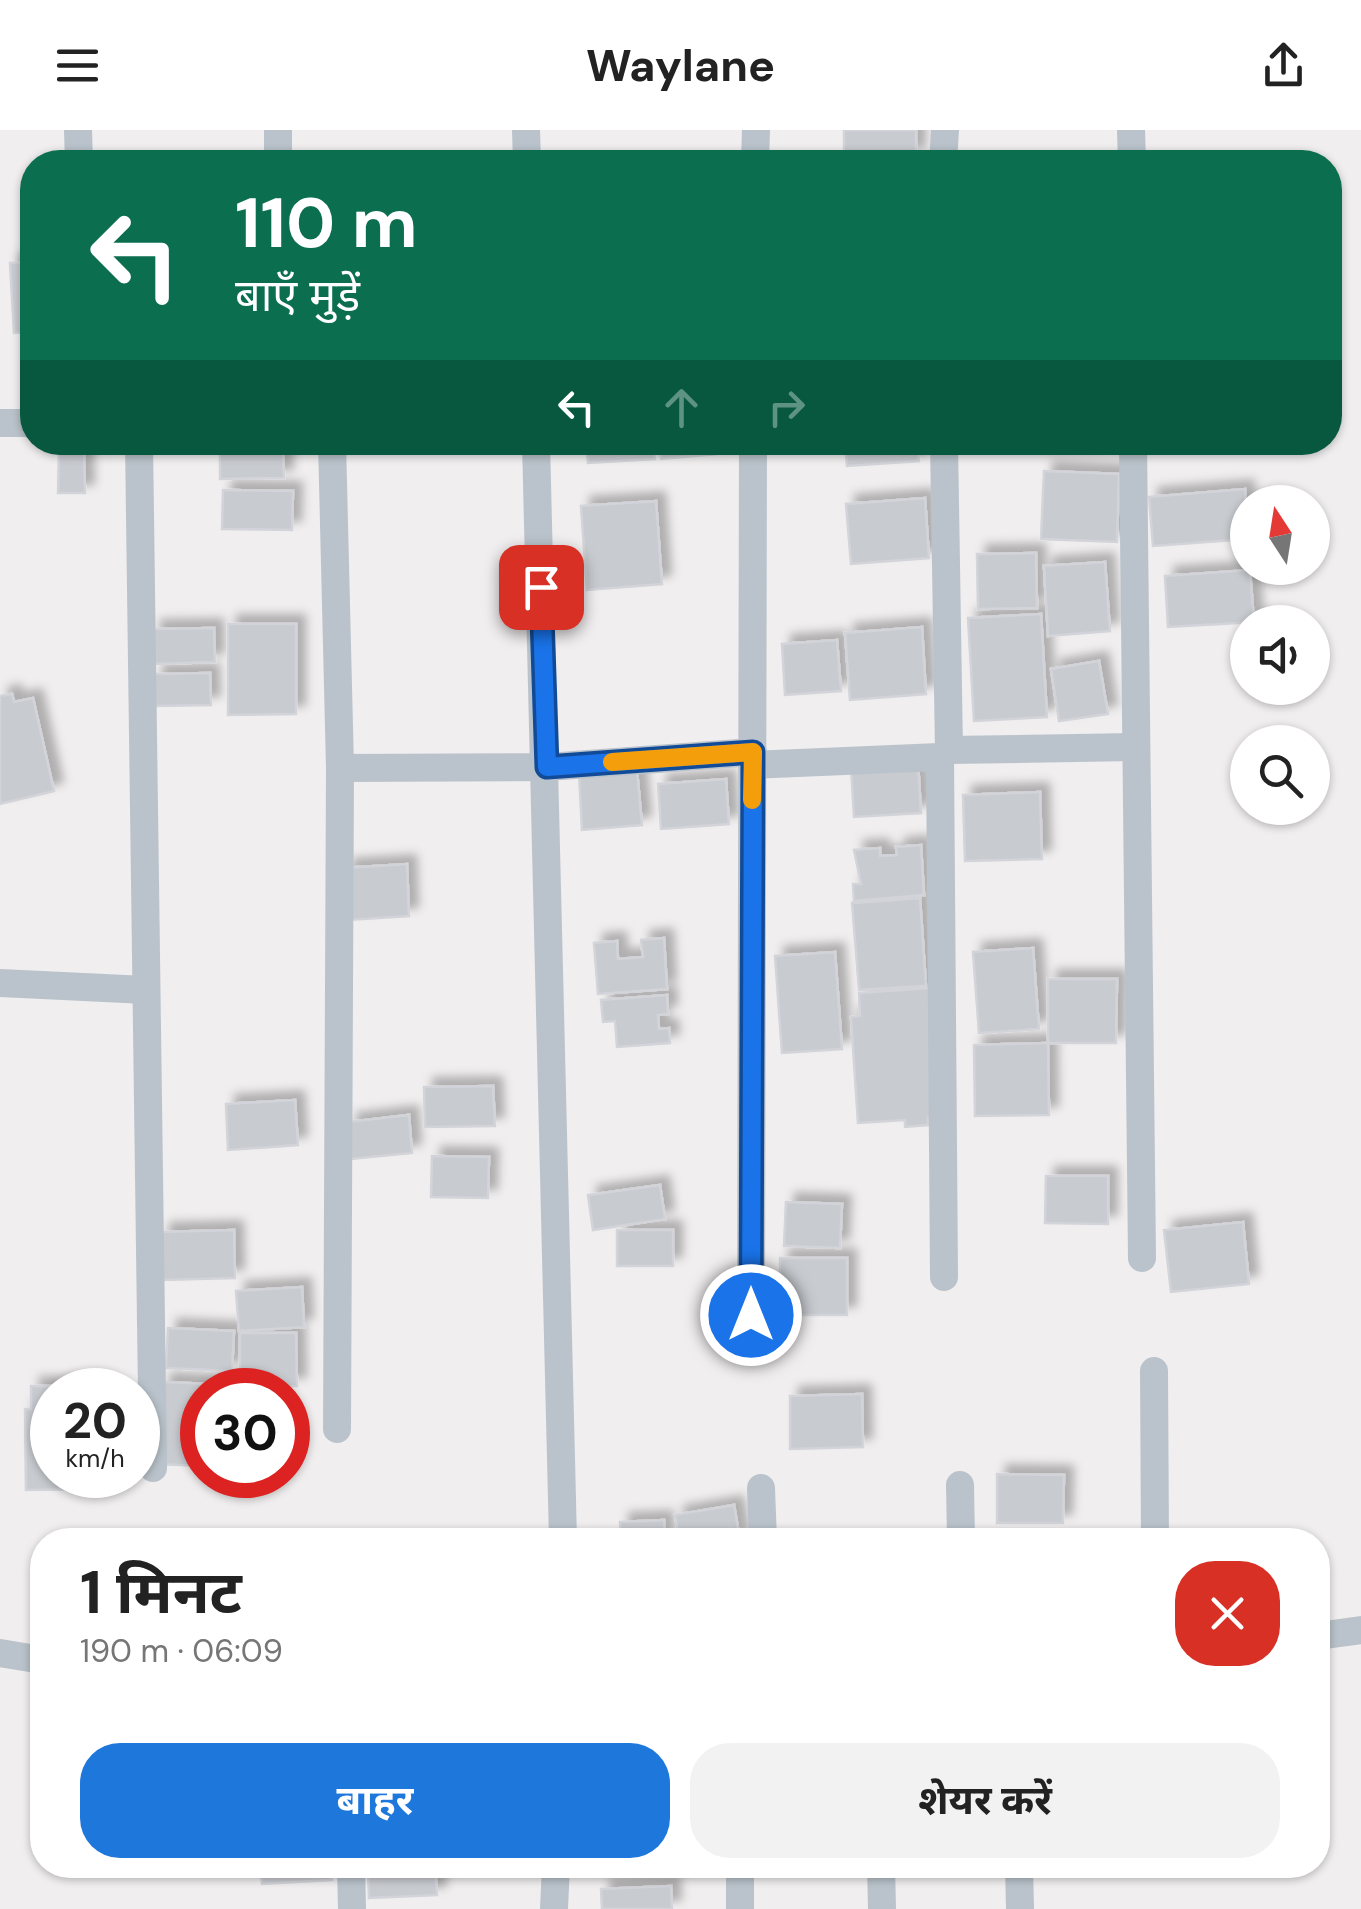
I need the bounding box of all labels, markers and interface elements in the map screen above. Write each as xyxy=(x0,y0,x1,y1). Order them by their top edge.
text: Waylane xyxy=(586,36,775,95)
icon: menu xyxy=(50,38,105,93)
icon: share xyxy=(1256,38,1311,93)
text: 110 m xyxy=(235,178,418,269)
icon: left xyxy=(70,190,200,320)
text: बाएँ मुड़ें xyxy=(235,266,360,325)
icon: left xyxy=(549,380,604,435)
icon: ahead xyxy=(654,380,709,435)
icon: right xyxy=(759,380,814,435)
north arrow xyxy=(1230,485,1330,585)
map controls xyxy=(1230,485,1330,825)
pin xyxy=(499,545,584,630)
icon: arrive xyxy=(514,560,569,615)
button: sound xyxy=(1230,605,1330,705)
button: search xyxy=(1230,725,1330,825)
position arrow xyxy=(699,1263,803,1367)
speed limit sign: 30 xyxy=(180,1368,310,1498)
text: 20 xyxy=(63,1388,127,1454)
text: km/h xyxy=(65,1442,125,1475)
text: 1 मिनट xyxy=(80,1553,242,1632)
button: close xyxy=(1175,1561,1280,1666)
text: 190 m · 06:09 xyxy=(80,1630,283,1672)
button: बाहर xyxy=(80,1743,670,1858)
button: शेयर करें xyxy=(690,1743,1280,1858)

